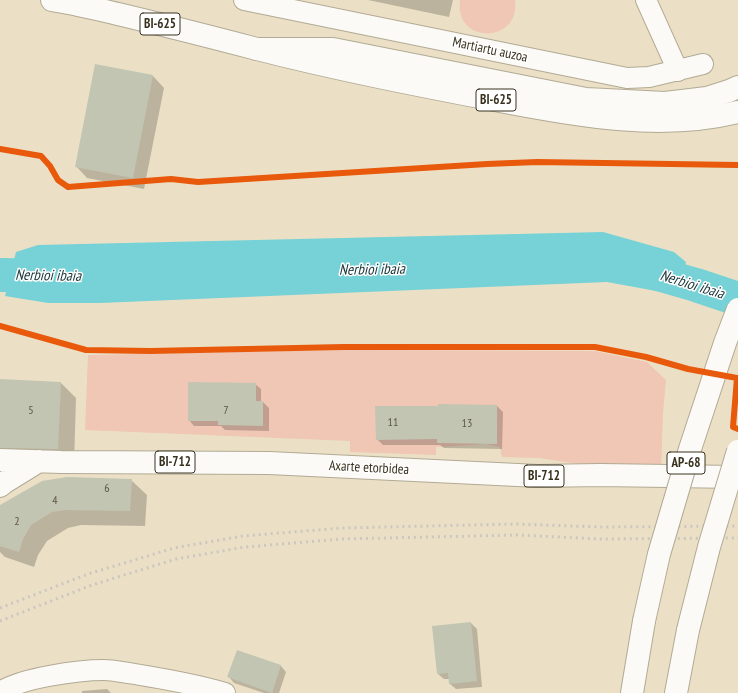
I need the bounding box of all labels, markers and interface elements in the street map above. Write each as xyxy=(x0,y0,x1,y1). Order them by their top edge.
road number: BI-625 xyxy=(140,13,180,35)
street label: Martiartu auzoa xyxy=(451,34,529,66)
road number: BI-625 xyxy=(476,89,516,111)
water label: Nerbioi ibaia xyxy=(339,260,405,280)
water label: Nerbioi ibaia xyxy=(15,266,81,286)
water label: Nerbioi ibaia xyxy=(658,267,726,303)
house number: 5 xyxy=(28,404,34,418)
house number: 7 xyxy=(223,404,229,418)
house number: 11 xyxy=(388,416,398,430)
house number: 13 xyxy=(462,417,472,431)
road number: BI-712 xyxy=(155,451,195,473)
road number: AP-68 xyxy=(667,452,705,474)
street label: Axarte etorbidea xyxy=(328,458,410,478)
road number: BI-712 xyxy=(524,465,564,487)
house number: 6 xyxy=(104,482,110,496)
house number: 4 xyxy=(52,494,58,508)
house number: 2 xyxy=(14,515,20,529)

